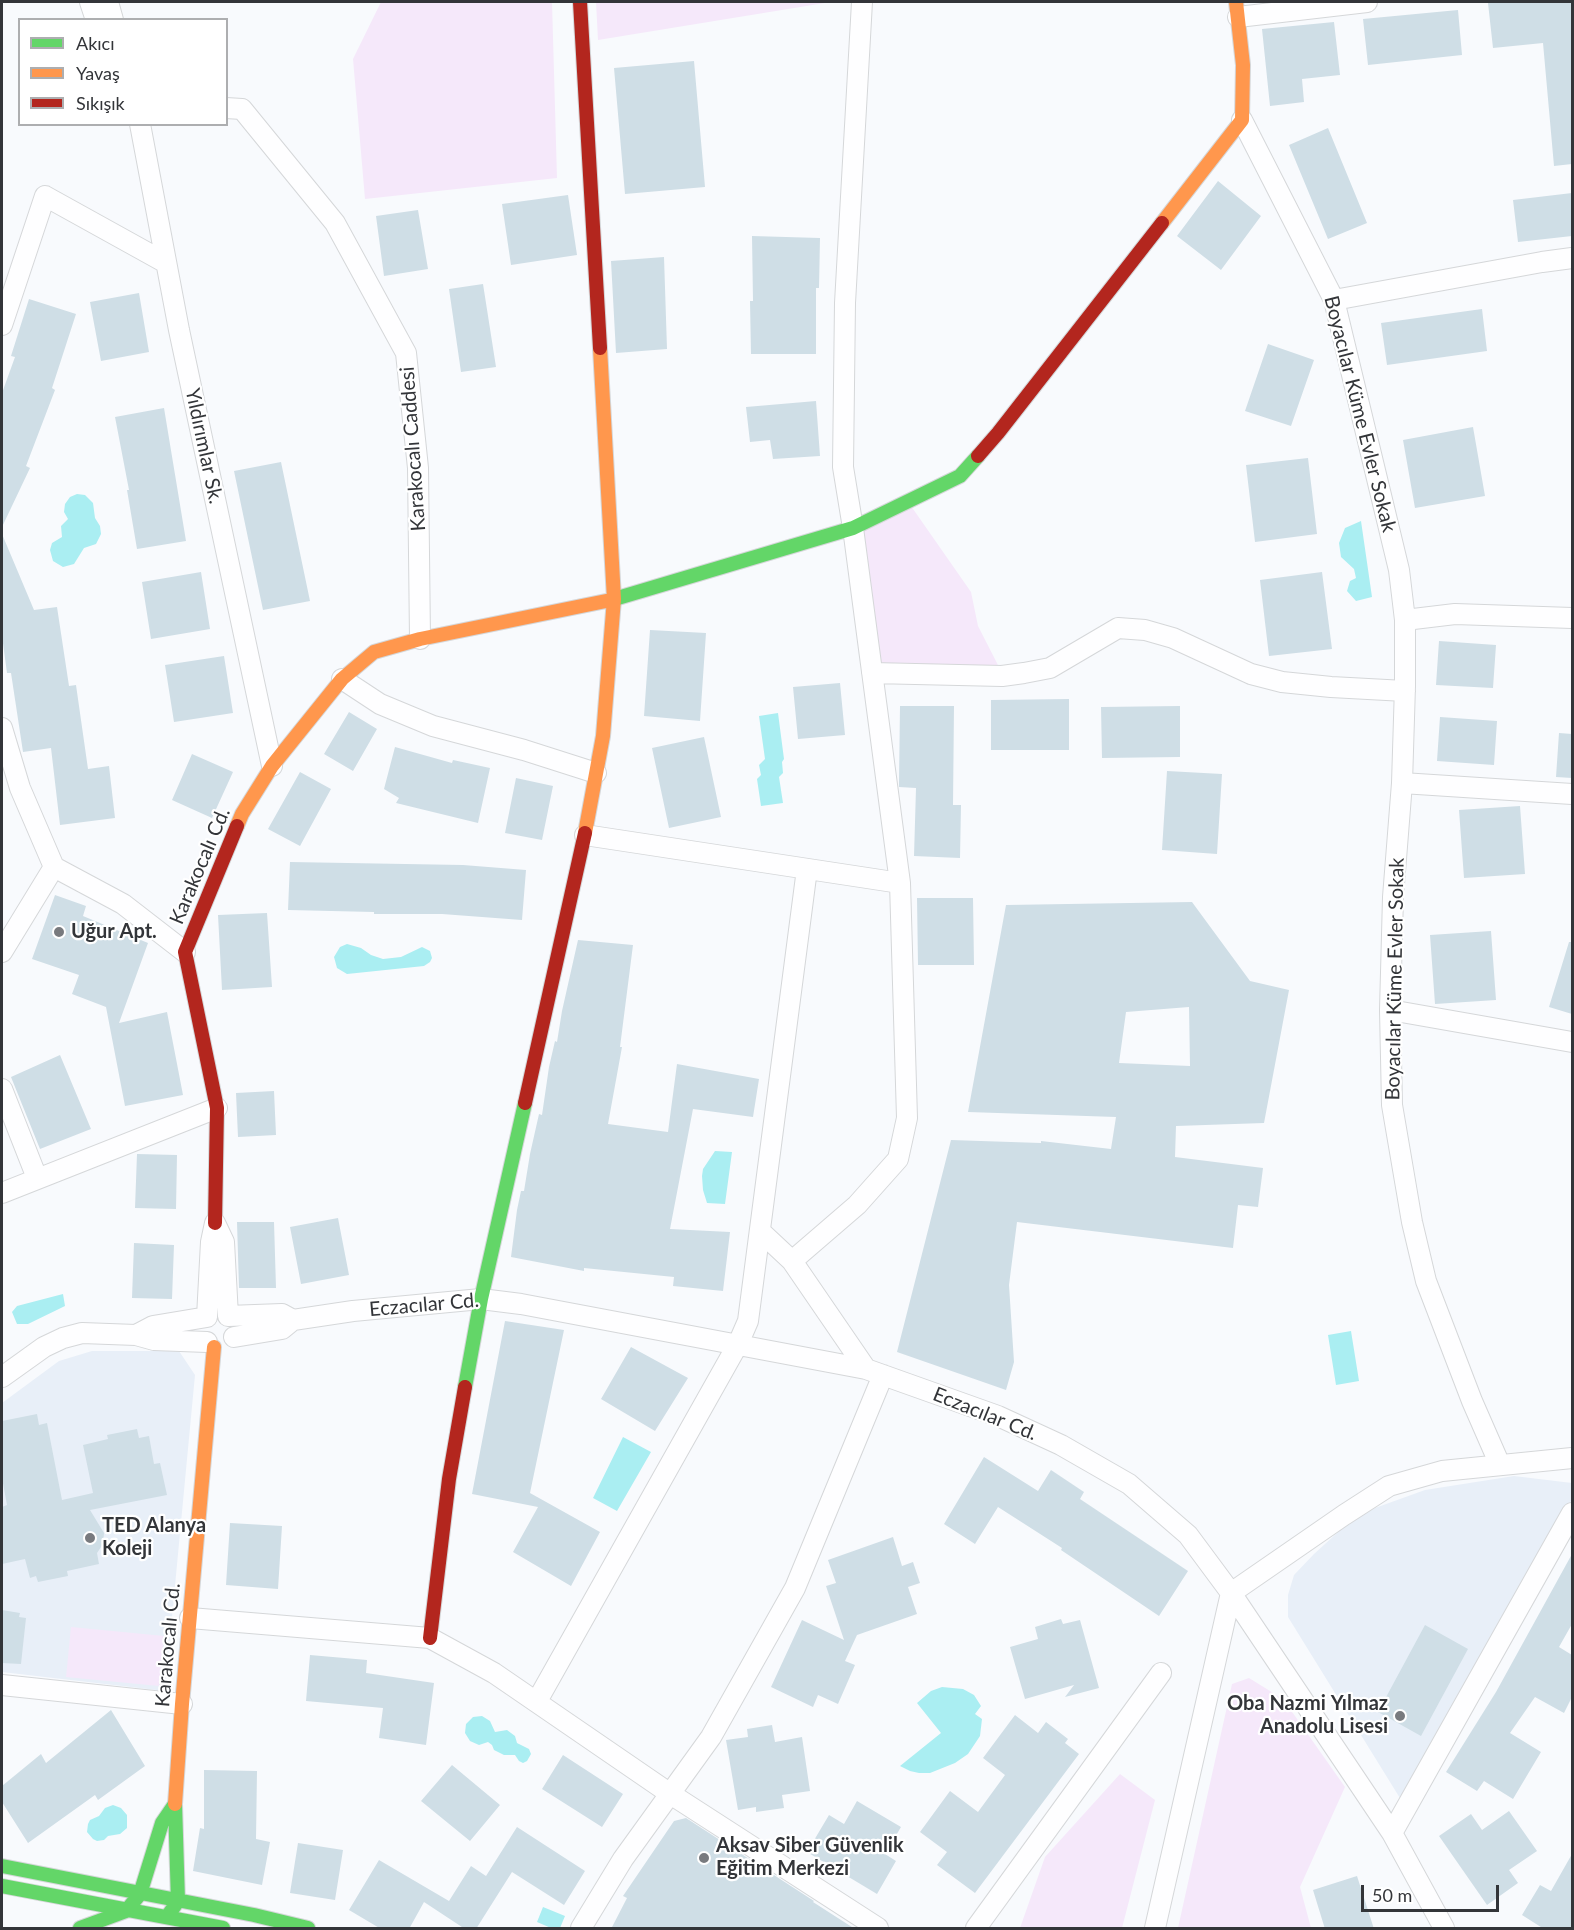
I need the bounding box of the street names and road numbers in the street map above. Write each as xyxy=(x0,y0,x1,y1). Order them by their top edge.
street label: Boyacılar Küme Evler Sokak xyxy=(1319,293,1401,535)
street label: Karakocalı Caddesi xyxy=(395,366,431,532)
street label: Yıldırımlar Sk. xyxy=(180,386,228,506)
street label: Karakocalı Cd. xyxy=(165,804,235,928)
street label: Boyacılar Küme Evler Sokak xyxy=(1381,857,1409,1101)
street label: Eczacılar Cd. xyxy=(368,1288,480,1322)
street label: Eczacılar Cd. xyxy=(929,1382,1041,1446)
street label: Karakocalı Cd. xyxy=(151,1582,185,1708)

